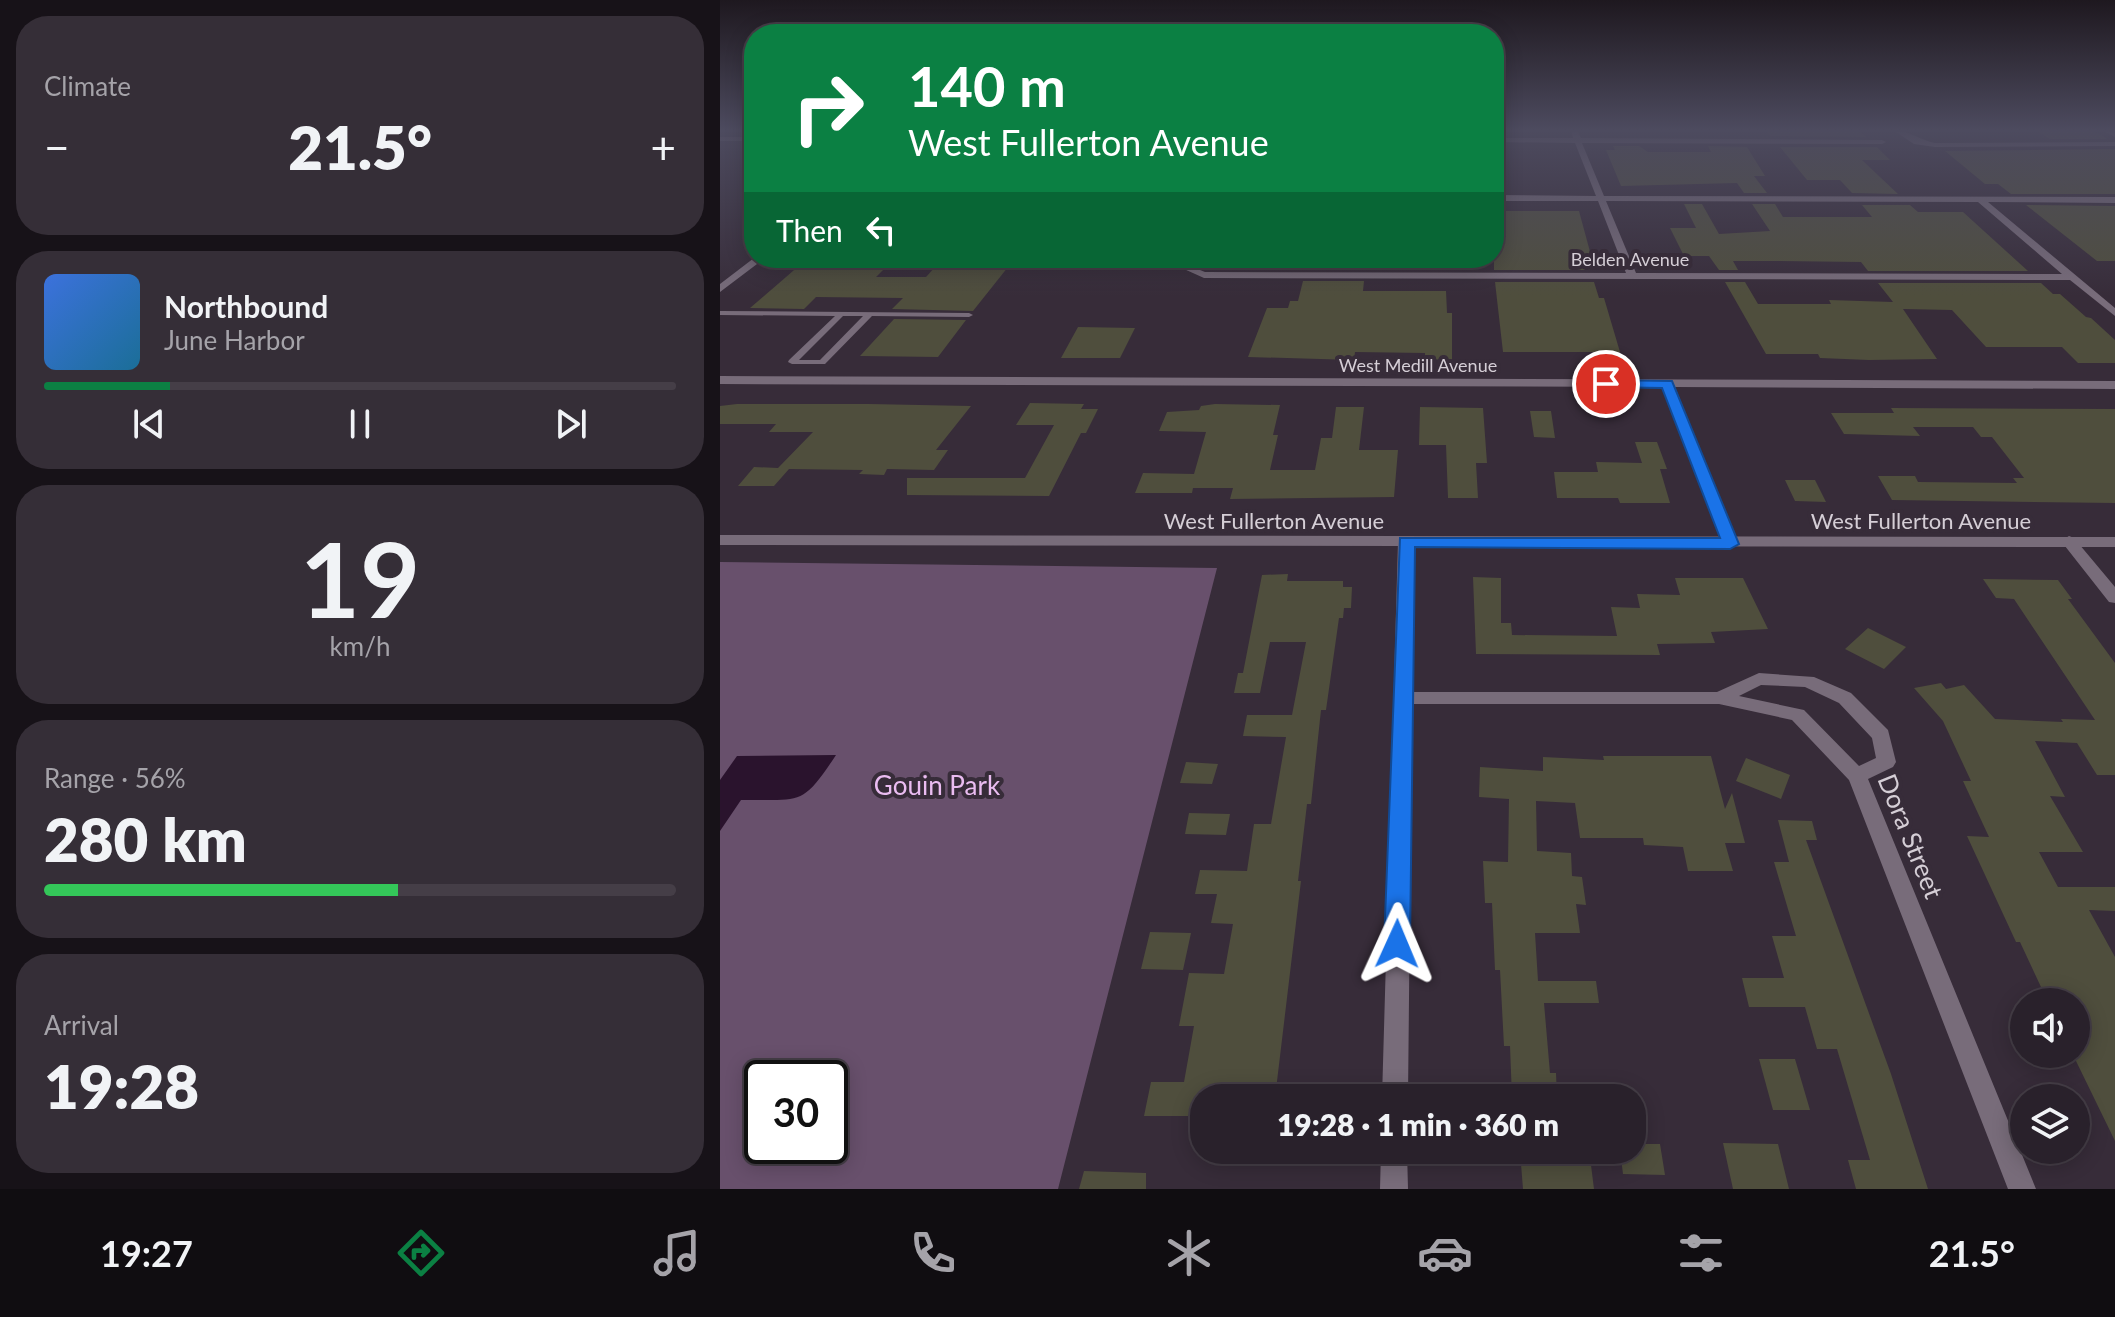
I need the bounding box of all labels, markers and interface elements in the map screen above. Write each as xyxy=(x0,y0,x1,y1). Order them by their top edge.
text: 140 m xyxy=(908,52,1066,119)
icon: right xyxy=(776,56,880,160)
text: Climate xyxy=(44,70,131,102)
text: 21.5° xyxy=(288,111,432,183)
text: West Fullerton Avenue xyxy=(908,120,1269,164)
text: − xyxy=(44,121,70,173)
text: + xyxy=(650,121,676,173)
icon: left xyxy=(859,208,903,252)
text: Then xyxy=(776,212,843,248)
street label: Belden Avenue xyxy=(1571,248,1689,270)
text: Northbound xyxy=(164,288,328,324)
text: June Harbor xyxy=(164,324,305,356)
pin xyxy=(1572,350,1640,418)
street label: West Medill Avenue xyxy=(1339,354,1497,376)
icon: arrive xyxy=(1584,362,1628,406)
icon: previous xyxy=(127,402,171,446)
icon: pause xyxy=(338,402,382,446)
icon: next xyxy=(549,402,593,446)
street label: West Fullerton Avenue xyxy=(1164,507,1384,534)
street label: West Fullerton Avenue xyxy=(1811,507,2031,534)
text: 19 xyxy=(300,515,420,640)
text: km/h xyxy=(330,630,390,662)
text: Range · 56% xyxy=(44,762,186,794)
park label: Gouin Park xyxy=(874,769,1001,801)
street label: Dora Street xyxy=(1872,769,1951,904)
text: 280 km xyxy=(44,803,247,875)
position arrow xyxy=(1355,902,1439,986)
map controls xyxy=(2010,988,2090,1164)
button: sound xyxy=(2010,988,2090,1068)
text: Arrival xyxy=(44,1009,119,1041)
text: 19:28 xyxy=(44,1050,199,1122)
speed limit sign: 30 xyxy=(744,1060,848,1164)
button: layers xyxy=(2010,1084,2090,1164)
text: 19:28 · 1 min · 360 m xyxy=(1277,1106,1559,1142)
icon: directions xyxy=(393,1225,449,1281)
icon: music xyxy=(649,1225,705,1281)
icon: phone xyxy=(905,1225,961,1281)
icon: climate xyxy=(1161,1225,1217,1281)
icon: car xyxy=(1417,1225,1473,1281)
icon: filters xyxy=(1673,1225,1729,1281)
text: 19:27 xyxy=(100,1231,193,1275)
text: 21.5° xyxy=(1929,1231,2015,1275)

